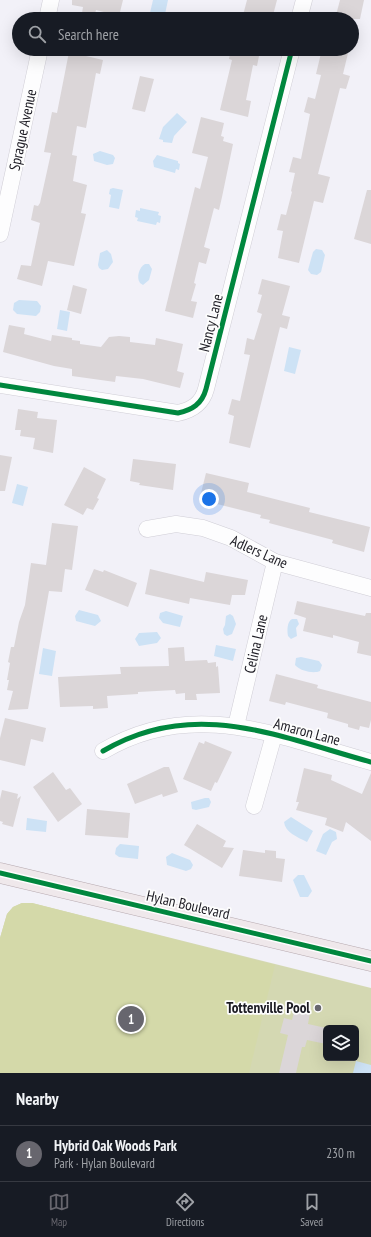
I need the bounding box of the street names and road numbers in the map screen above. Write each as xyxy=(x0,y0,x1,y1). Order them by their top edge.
street label: Sprague Avenue xyxy=(5,87,40,172)
street label: Nancy Lane xyxy=(194,292,227,354)
street label: Adlers Lane xyxy=(228,531,291,573)
street label: Celina Lane xyxy=(240,613,272,675)
street label: Amaron Lane xyxy=(272,714,342,749)
street label: Hylan Boulevard xyxy=(145,886,232,923)

